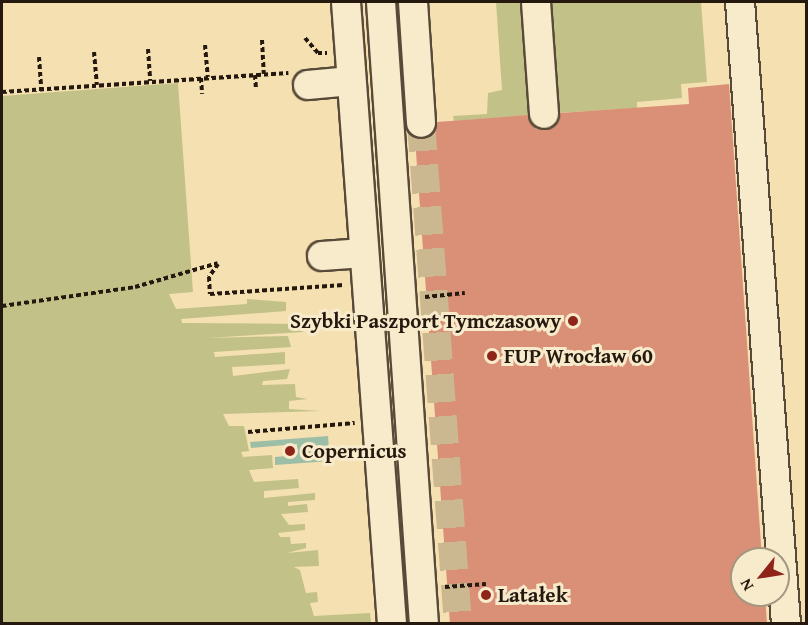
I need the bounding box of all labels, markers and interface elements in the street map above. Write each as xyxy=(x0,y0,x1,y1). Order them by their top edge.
place label: Szybki Paszport Tymczasowy xyxy=(290,308,561,334)
marker: Szybki Paszport Tymczasowy xyxy=(566,314,580,328)
place label: FUP Wrocław 60 xyxy=(504,343,653,369)
marker: FUP Wrocław 60 xyxy=(485,349,499,363)
place label: Copernicus xyxy=(302,438,407,464)
marker: Copernicus xyxy=(283,444,297,458)
north arrow xyxy=(730,547,790,607)
text: N xyxy=(733,574,759,596)
place label: Latałek xyxy=(498,582,568,608)
marker: Latałek xyxy=(479,588,493,602)

